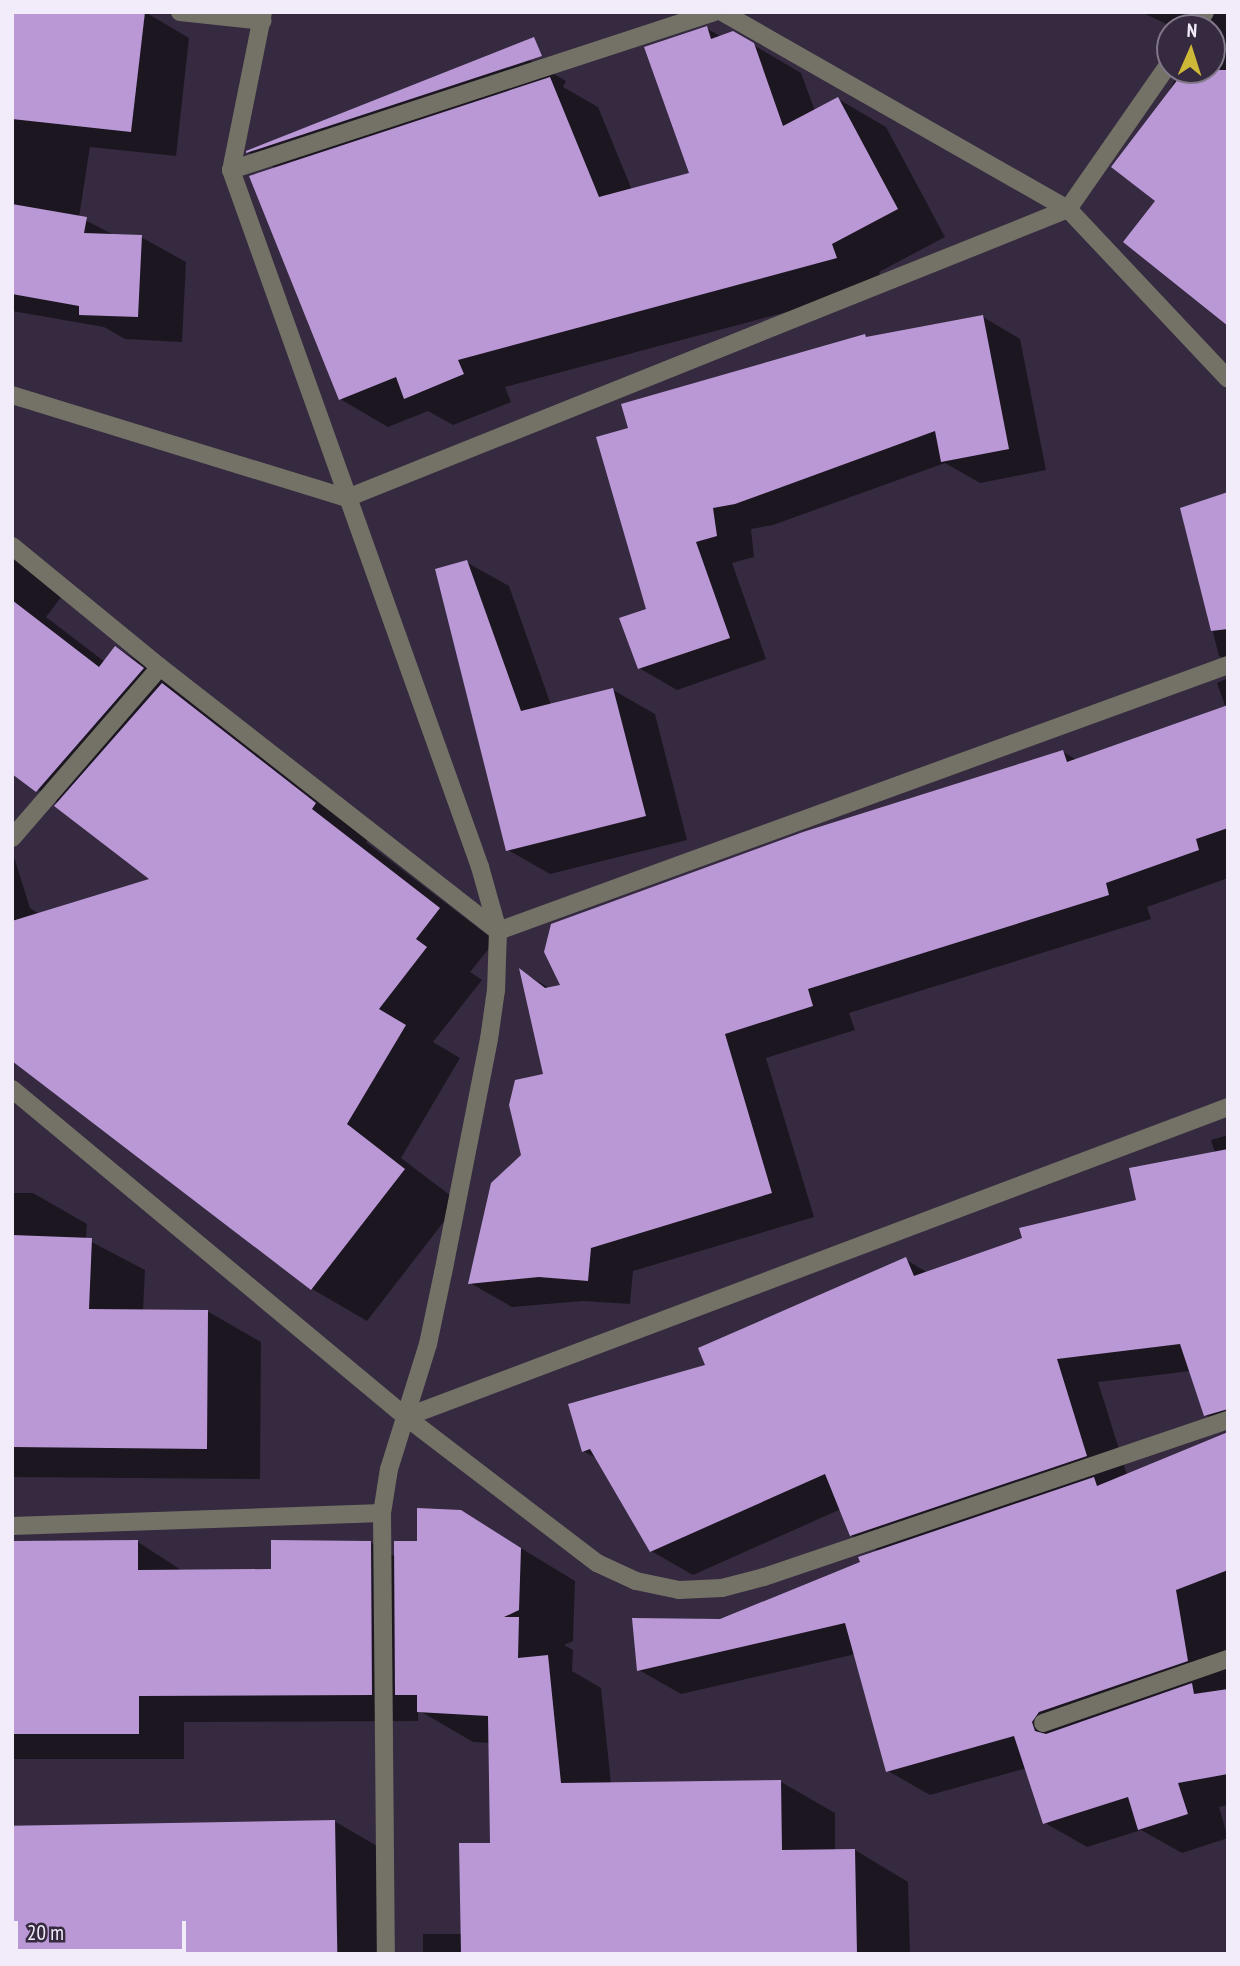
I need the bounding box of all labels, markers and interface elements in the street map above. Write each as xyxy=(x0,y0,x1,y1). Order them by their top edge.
north arrow xyxy=(1156,14,1226,84)
text: N xyxy=(1186,18,1198,42)
scale bar xyxy=(18,1906,189,1950)
text: 20 m xyxy=(27,1919,64,1946)

